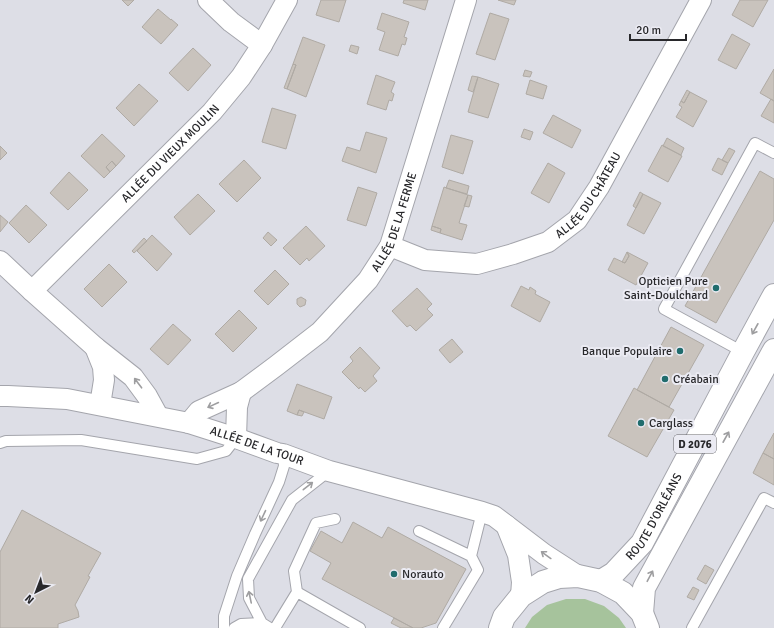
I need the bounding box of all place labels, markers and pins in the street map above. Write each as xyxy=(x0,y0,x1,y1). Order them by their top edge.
place label: Opticien Pure Saint-Doulchard xyxy=(624,274,708,303)
marker: Opticien Pure Saint-Doulchard xyxy=(711,283,721,293)
place label: Banque Populaire xyxy=(582,344,672,359)
marker: Banque Populaire xyxy=(675,346,685,356)
place label: Créabain xyxy=(673,372,719,387)
marker: Créabain xyxy=(660,374,670,384)
place label: Carglass xyxy=(649,416,693,431)
marker: Carglass xyxy=(636,418,646,428)
place label: Norauto xyxy=(402,567,444,582)
marker: Norauto xyxy=(389,569,399,579)

